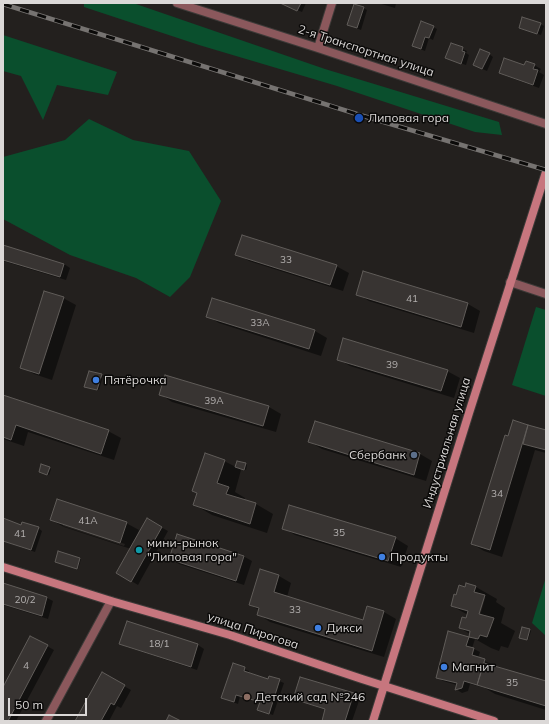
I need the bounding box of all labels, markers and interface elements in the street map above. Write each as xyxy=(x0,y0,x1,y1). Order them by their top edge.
street label: 2-я Транспортная улица xyxy=(296,22,436,80)
place label: Липовая гора xyxy=(368,111,449,125)
marker: Липовая гора xyxy=(353,112,365,124)
house number: 33 xyxy=(280,254,292,266)
house number: 41 xyxy=(406,293,418,305)
house number: 33А xyxy=(250,317,270,329)
house number: 39 xyxy=(386,359,398,371)
place label: Пятёрочка xyxy=(104,373,167,387)
marker: Пятёрочка xyxy=(91,375,101,385)
street label: Индустриальная улица xyxy=(420,376,474,510)
house number: 39А xyxy=(204,395,224,407)
place label: Сбербанк xyxy=(349,448,406,462)
marker: Сбербанк xyxy=(409,450,419,460)
house number: 34 xyxy=(491,488,503,500)
house number: 41А xyxy=(78,515,98,527)
house number: 35 xyxy=(333,527,345,539)
house number: 41 xyxy=(14,528,26,540)
place label: мини-рынок "Липовая гора" xyxy=(147,536,237,564)
marker: мини-рынок "Липовая гора" xyxy=(134,545,144,555)
place label: Продукты xyxy=(390,550,448,564)
marker: Продукты xyxy=(377,552,387,562)
house number: 20/2 xyxy=(15,594,35,606)
house number: 33 xyxy=(289,604,301,616)
street label: улица Пирогова xyxy=(206,609,300,653)
place label: Дикси xyxy=(326,621,362,635)
marker: Дикси xyxy=(313,623,323,633)
house number: 18/1 xyxy=(149,638,169,650)
house number: 4 xyxy=(23,660,29,672)
place label: Магнит xyxy=(452,660,495,674)
marker: Магнит xyxy=(439,662,449,672)
house number: 35 xyxy=(506,677,518,689)
scale bar xyxy=(10,690,89,716)
place label: Детский сад №246 xyxy=(255,690,365,704)
marker: Детский сад №246 xyxy=(242,692,252,702)
text: 50 m xyxy=(15,697,43,712)

